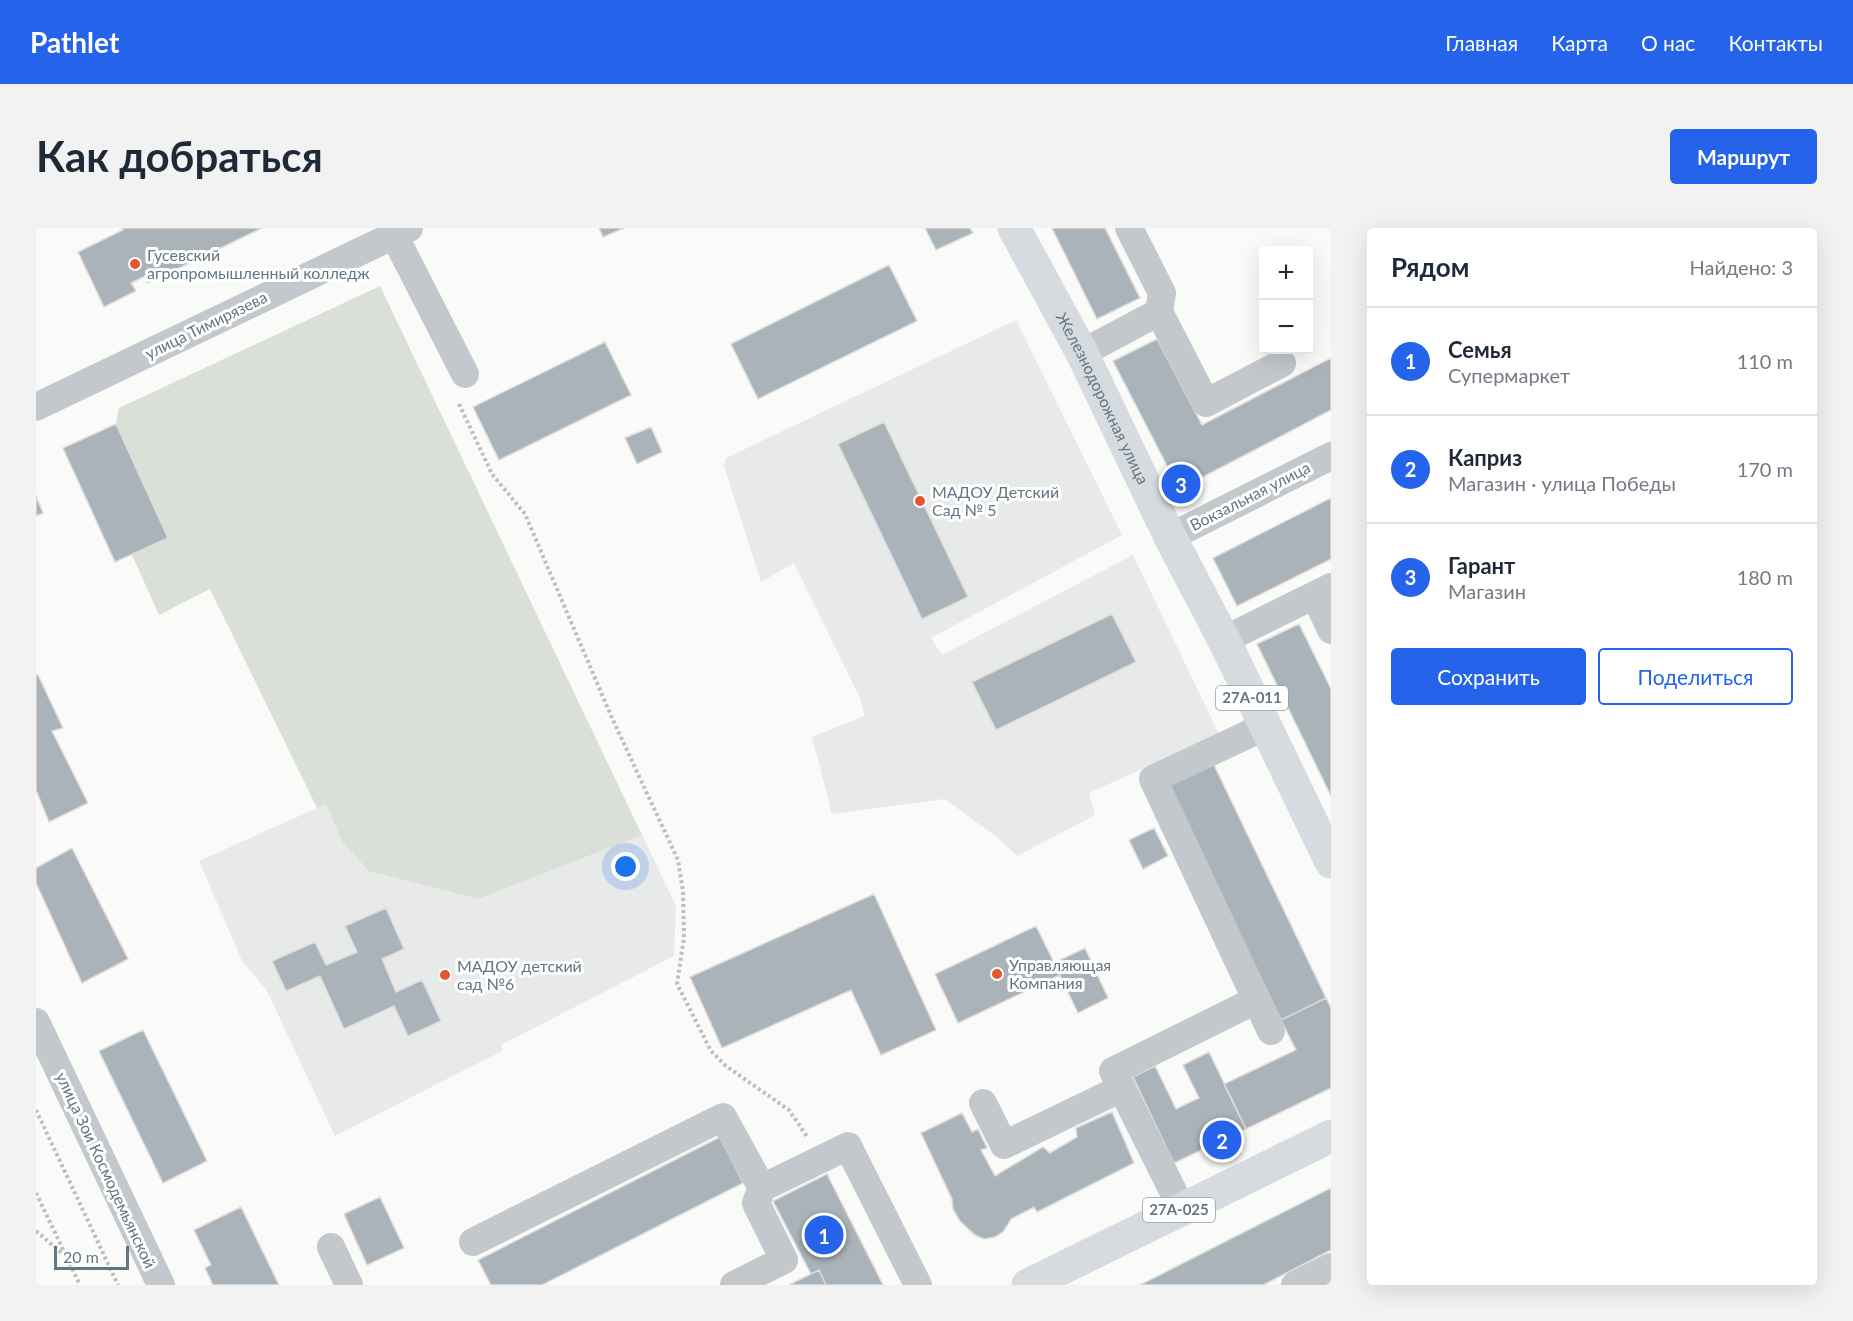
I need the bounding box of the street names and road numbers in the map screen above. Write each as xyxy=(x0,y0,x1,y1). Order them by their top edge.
street label: улица Тимирязева xyxy=(142,287,270,362)
street label: Железнодорожная улица xyxy=(1053,309,1153,487)
street label: Вокзальная улица xyxy=(1186,457,1313,534)
road number: 27А-011 xyxy=(1216,686,1288,710)
street label: улица Зои Космодемьянской xyxy=(53,1069,160,1271)
road number: 27А-025 xyxy=(1143,1198,1215,1222)

